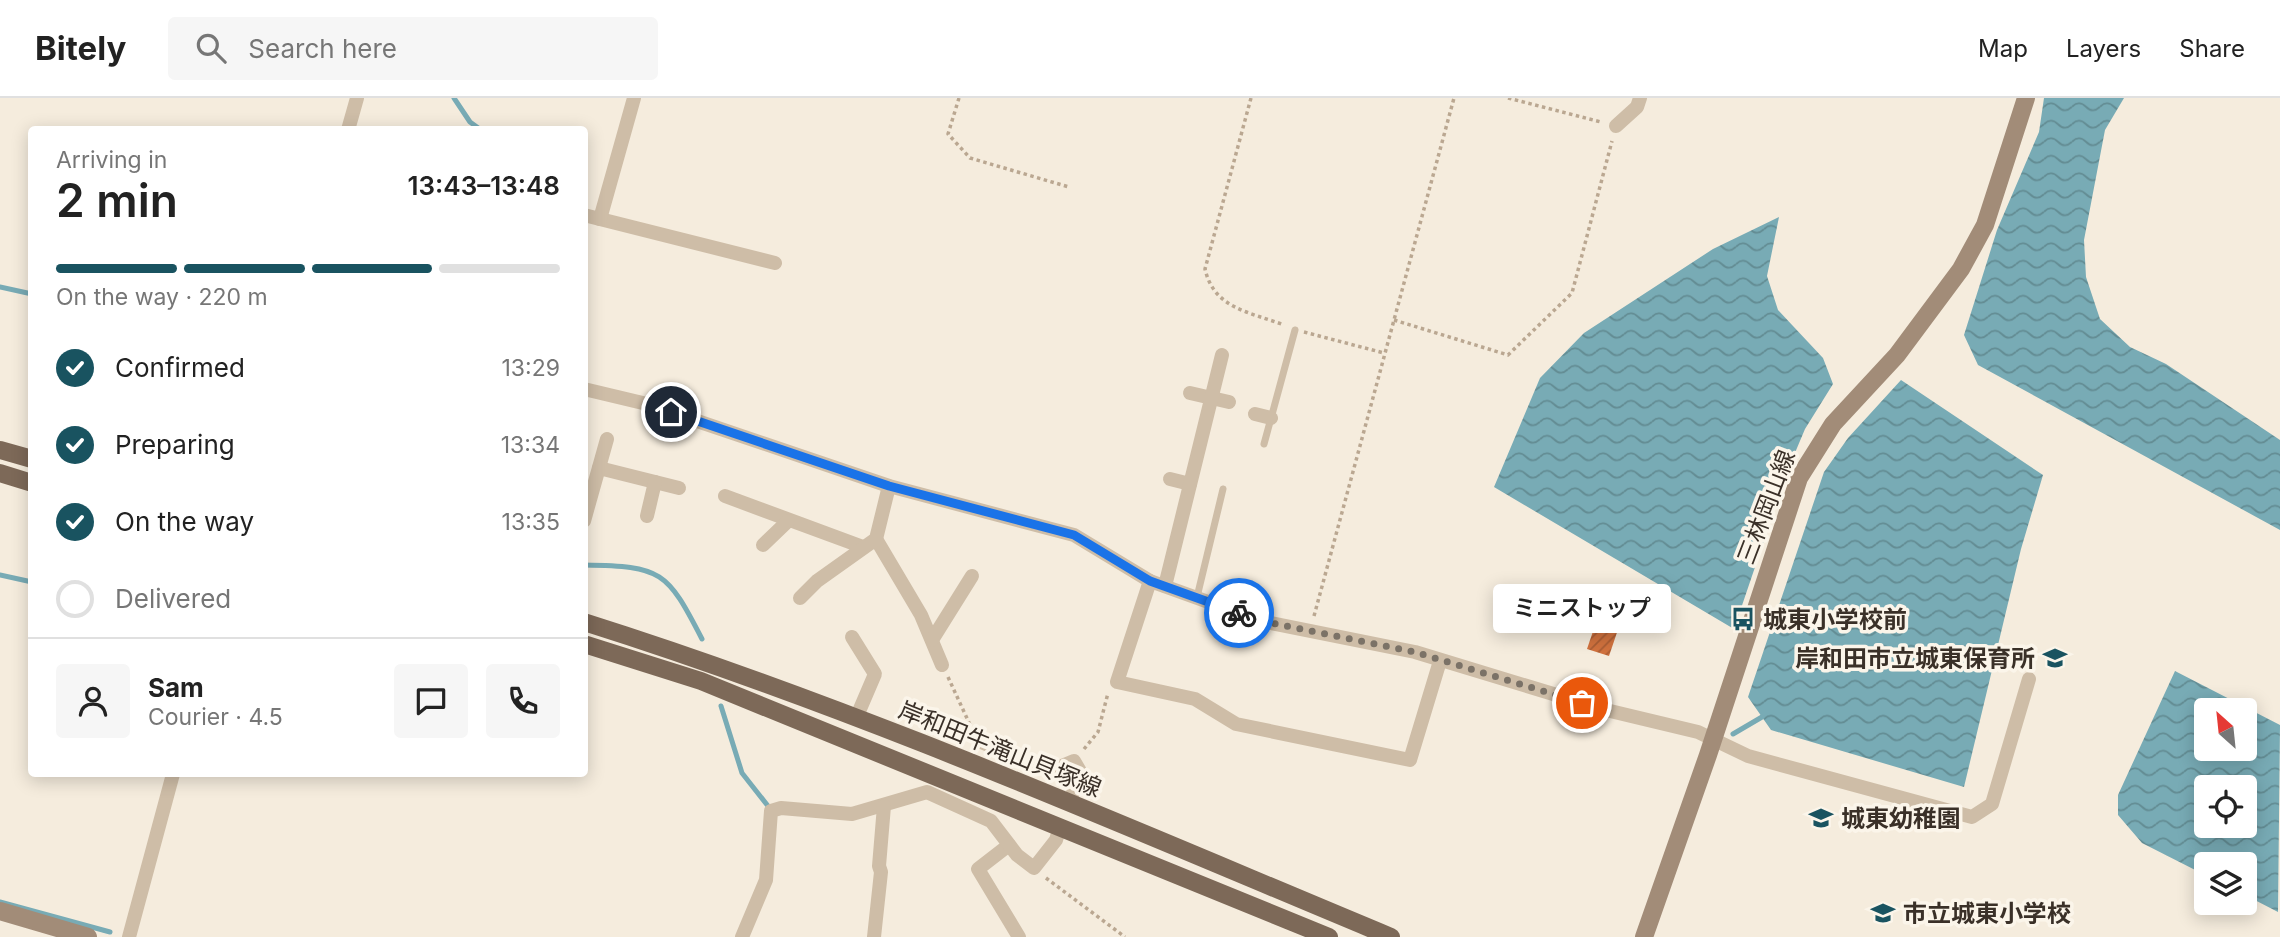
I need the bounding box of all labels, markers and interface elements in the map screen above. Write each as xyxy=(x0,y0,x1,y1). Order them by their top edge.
search box xyxy=(168,17,658,80)
text: Bitely xyxy=(35,28,126,68)
icon: search xyxy=(192,29,230,67)
text: Search here xyxy=(248,33,397,64)
text: Map xyxy=(1978,34,2028,63)
text: Layers xyxy=(2066,34,2141,63)
text: Share xyxy=(2179,34,2245,63)
text: Arriving in xyxy=(56,146,167,174)
text: 13:43–13:48 xyxy=(408,170,560,201)
text: 2 min xyxy=(56,172,178,228)
text: On the way · 220 m xyxy=(56,283,268,311)
icon: check xyxy=(56,349,94,387)
text: Confirmed xyxy=(115,352,245,383)
text: 13:29 xyxy=(502,354,560,382)
pin xyxy=(641,382,701,442)
icon: home xyxy=(652,393,690,431)
icon: check xyxy=(56,426,94,464)
text: Preparing xyxy=(115,429,235,460)
text: 13:34 xyxy=(501,431,560,459)
street label: 三林岡山線 xyxy=(1731,446,1801,568)
icon: check xyxy=(56,503,94,541)
text: On the way xyxy=(115,506,254,537)
text: 13:35 xyxy=(502,508,560,536)
courier xyxy=(1204,578,1274,648)
text: Delivered xyxy=(115,583,231,614)
callout: ミニストップ xyxy=(1493,584,1671,633)
icon: bike xyxy=(1220,594,1258,632)
text: ミニストップ xyxy=(1513,594,1651,622)
bus stop icon: 城東小学校前 xyxy=(1729,605,1757,633)
place label: 城東小学校前 xyxy=(1763,605,1907,634)
place label: 岸和田市立城東保育所 xyxy=(1795,644,2035,673)
school or university icon: 岸和田市立城東保育所 xyxy=(2041,644,2069,672)
button: person xyxy=(56,664,130,738)
button: chat xyxy=(394,664,468,738)
button: phone xyxy=(486,664,560,738)
text: Sam xyxy=(148,672,204,703)
pin xyxy=(1552,673,1612,733)
icon: bag xyxy=(1563,684,1601,722)
street label: 岸和田牛滝山貝塚線 xyxy=(894,695,1106,803)
north arrow xyxy=(2194,698,2258,761)
map controls xyxy=(2194,698,2257,915)
text: Courier · 4.5 xyxy=(148,703,283,731)
button: locate xyxy=(2194,775,2257,838)
school or university icon: 城東幼稚園 xyxy=(1807,804,1835,832)
place label: 城東幼稚園 xyxy=(1841,804,1961,833)
button: layers xyxy=(2194,852,2257,915)
school or university icon: 市立城東小学校 xyxy=(1869,899,1897,927)
place label: 市立城東小学校 xyxy=(1903,899,2071,928)

